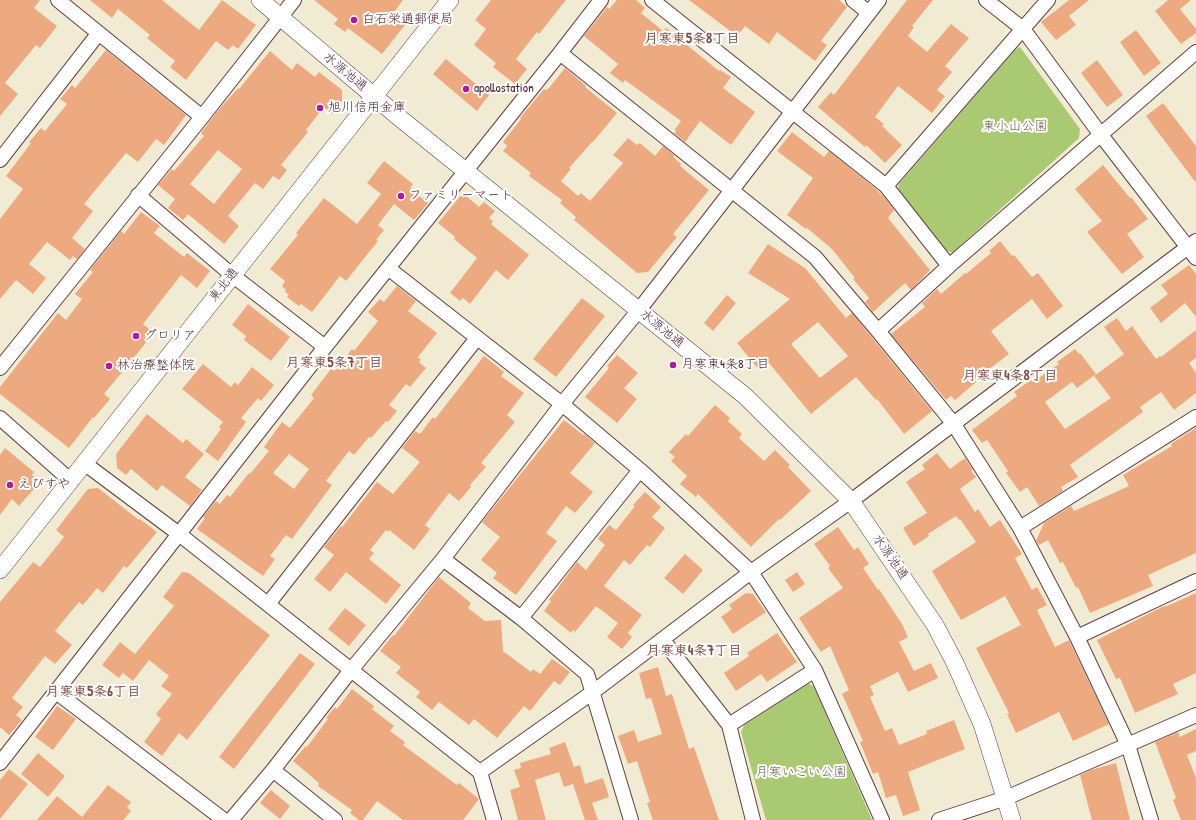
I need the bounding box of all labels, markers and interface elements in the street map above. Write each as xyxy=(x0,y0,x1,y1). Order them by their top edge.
place label: 白石栄通郵便局 xyxy=(362,12,453,28)
marker: 白石栄通郵便局 xyxy=(349,15,359,25)
district label: 月寒東5条8丁目 xyxy=(644,31,740,47)
street label: 水源池通 xyxy=(320,49,370,95)
place label: apollostation xyxy=(474,81,534,97)
marker: apollostation xyxy=(461,84,471,94)
place label: 旭川信用金庫 xyxy=(328,100,406,116)
marker: 旭川信用金庫 xyxy=(315,103,325,113)
park label: 東小山公園 xyxy=(983,119,1047,135)
place label: ファミリーマート xyxy=(409,188,513,204)
marker: ファミリーマート xyxy=(396,191,406,201)
street label: 東北通 xyxy=(206,265,242,305)
street label: 水源池通 xyxy=(637,307,687,351)
place label: グロリア xyxy=(144,328,196,344)
marker: グロリア xyxy=(131,331,141,341)
district label: 月寒東5条7丁目 xyxy=(286,355,382,371)
place label: 月寒東4条8丁目 xyxy=(681,357,770,373)
place label: 林治療整体院 xyxy=(117,358,195,374)
marker: 月寒東4条8丁目 xyxy=(668,360,678,370)
marker: 林治療整体院 xyxy=(104,361,114,371)
district label: 月寒東4条8丁目 xyxy=(962,368,1058,384)
place label: えびすや xyxy=(18,477,70,493)
marker: えびすや xyxy=(5,480,15,490)
street label: 水源池通 xyxy=(869,531,911,583)
district label: 月寒東4条7丁目 xyxy=(646,643,742,659)
district label: 月寒東5条6丁目 xyxy=(45,684,141,700)
park label: 月寒いこい公園 xyxy=(756,765,846,781)

